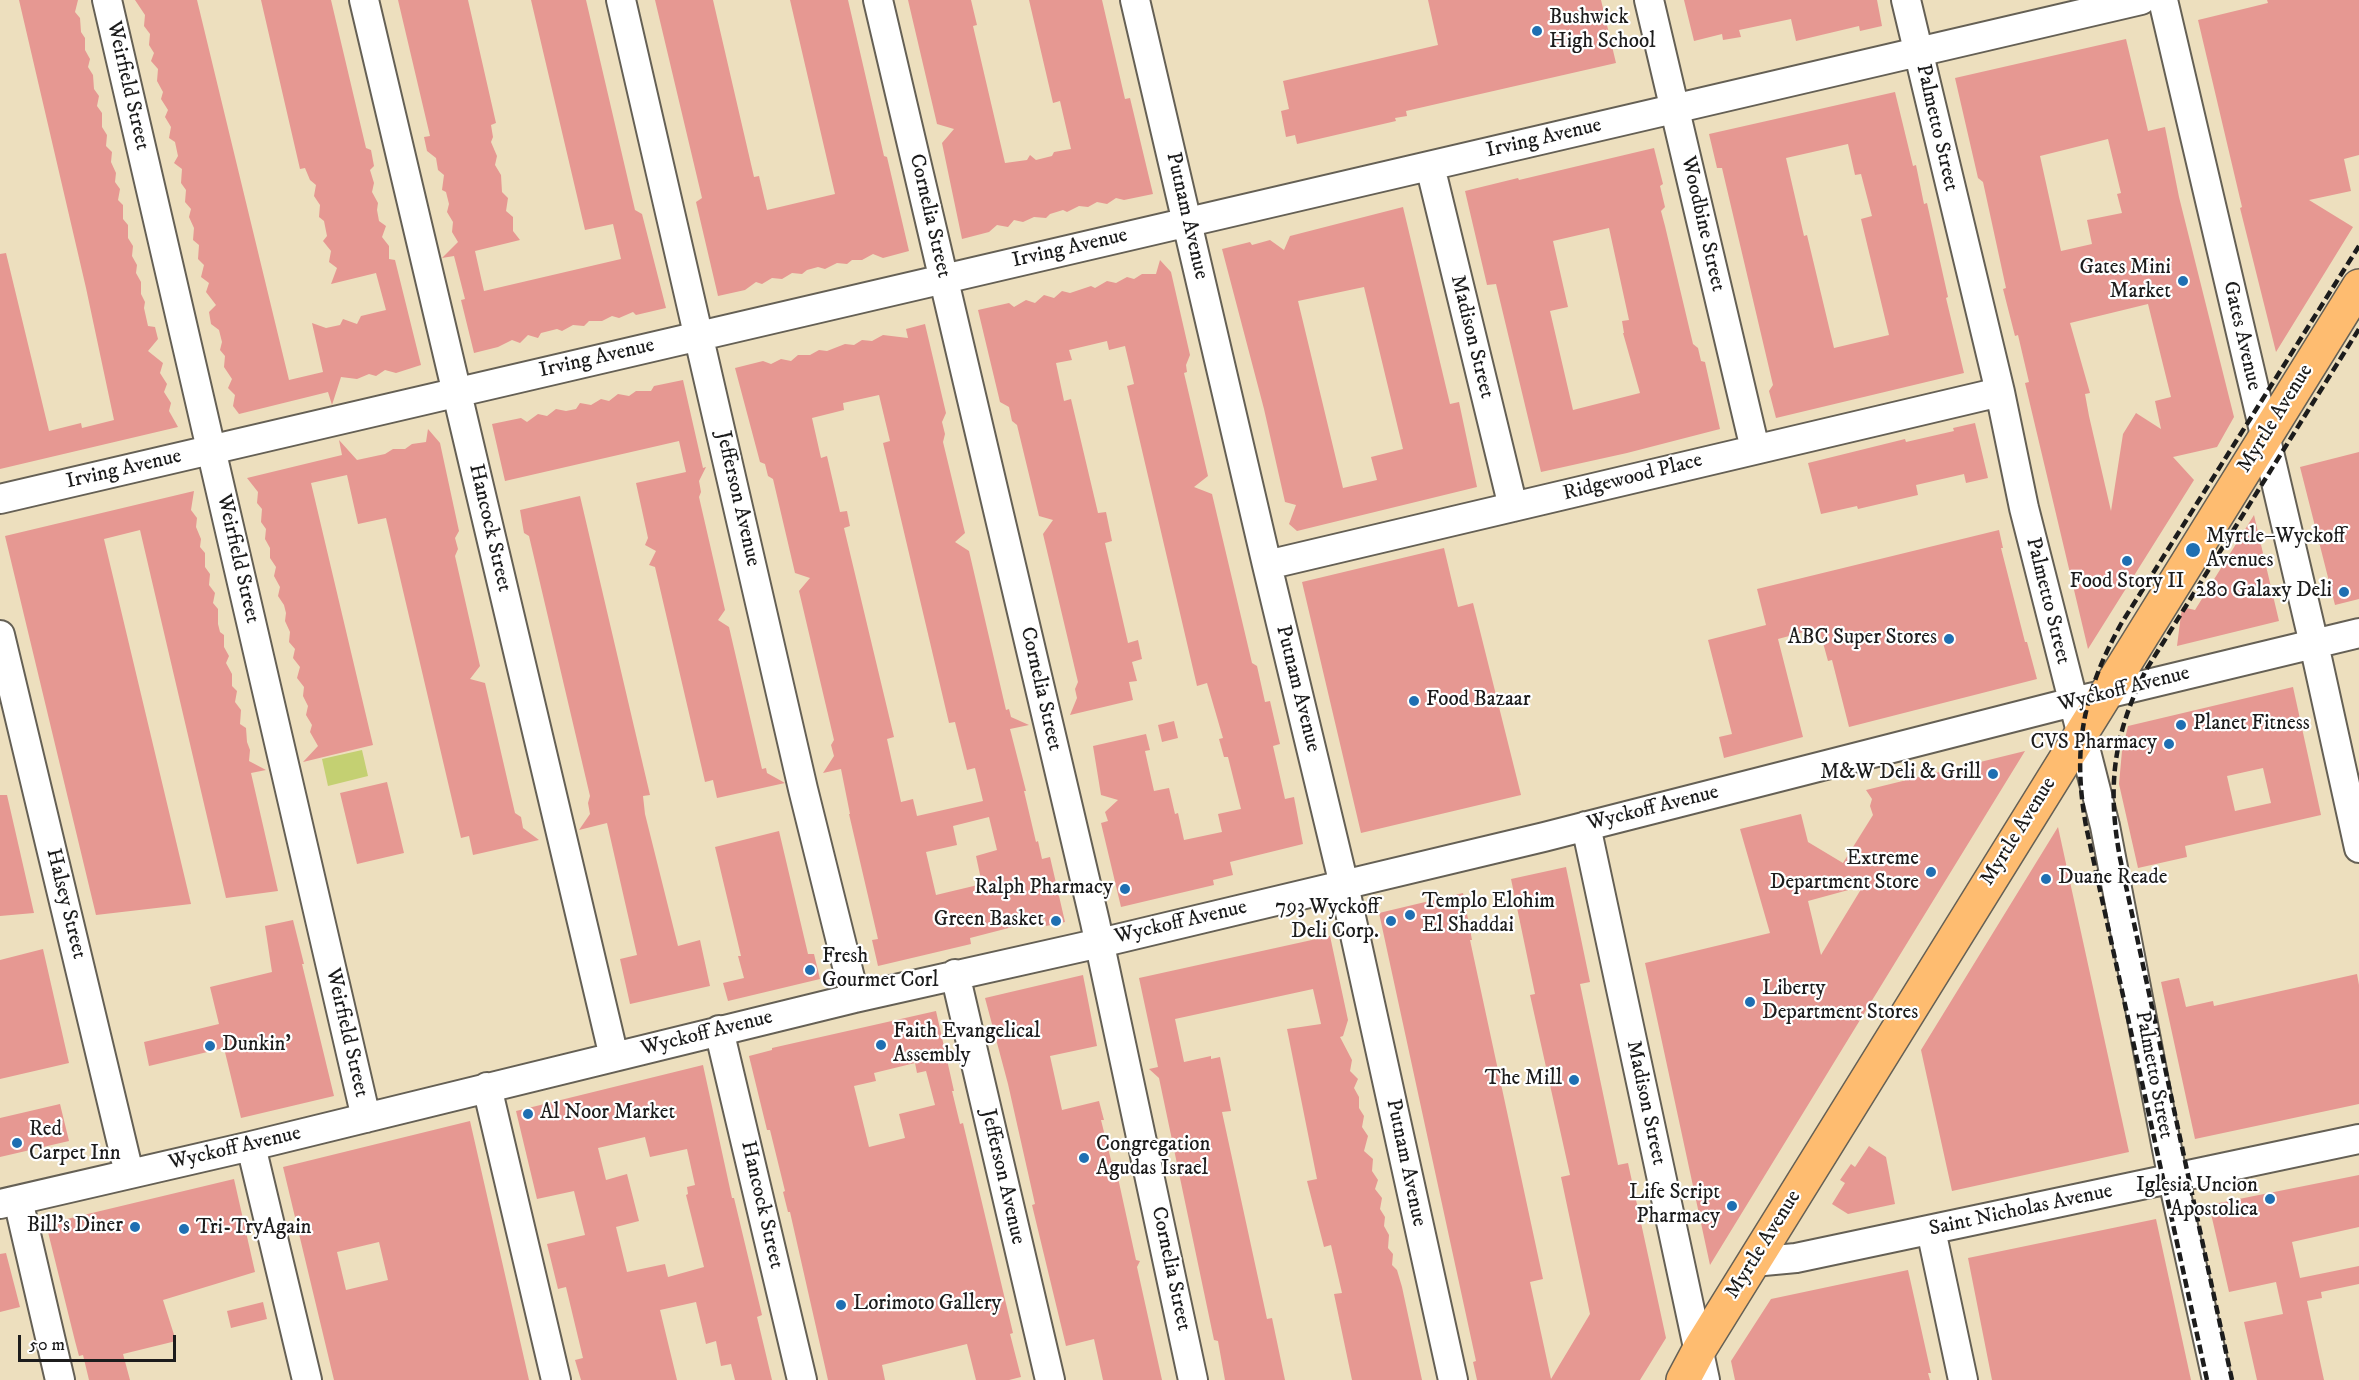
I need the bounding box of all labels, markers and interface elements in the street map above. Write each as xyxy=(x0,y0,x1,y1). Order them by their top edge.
place label: Bushwick High School xyxy=(1549,6,1655,56)
street label: Weirfield Street xyxy=(100,19,154,153)
marker: Bushwick High School xyxy=(1530,24,1544,38)
street label: Palmetto Street xyxy=(1909,62,1963,194)
street label: Irving Avenue xyxy=(1484,113,1604,165)
street label: Putnam Avenue xyxy=(1159,150,1213,282)
street label: Cornelia Street xyxy=(903,152,955,280)
street label: Woodbine Street xyxy=(1674,154,1730,294)
street label: Irving Avenue xyxy=(1010,223,1130,275)
place label: Gates Mini Market xyxy=(2079,256,2171,306)
street label: Madison Street xyxy=(1443,273,1499,401)
marker: Gates Mini Market xyxy=(2176,274,2190,288)
street label: Gates Avenue xyxy=(2216,279,2266,393)
street label: Irving Avenue xyxy=(537,333,657,385)
street label: Myrtle Avenue xyxy=(2233,360,2319,478)
street label: Jefferson Avenue xyxy=(709,429,765,569)
street label: Irving Avenue xyxy=(64,444,184,496)
street label: Ridgewood Place xyxy=(1561,449,1705,507)
street label: Hancock Street xyxy=(462,462,516,594)
street label: Weirfield Street xyxy=(210,492,264,626)
place label: Myrtle–Wyckoff Avenues xyxy=(2206,525,2345,575)
street label: Palmetto Street xyxy=(2019,535,2075,667)
marker: Myrtle–Wyckoff Avenues xyxy=(2184,541,2202,559)
marker: Food Story II xyxy=(2120,554,2134,568)
place label: Food Story II xyxy=(2069,570,2185,596)
place label: 280 Galaxy Deli xyxy=(2196,579,2332,605)
marker: 280 Galaxy Deli xyxy=(2337,585,2351,599)
street label: Putnam Avenue xyxy=(1269,623,1325,755)
street label: Cornelia Street xyxy=(1014,625,1066,753)
place label: ABC Super Stores xyxy=(1788,626,1937,652)
marker: ABC Super Stores xyxy=(1942,632,1956,646)
street label: Wyckoff Avenue xyxy=(2056,661,2192,719)
place label: Food Bazaar xyxy=(1426,688,1531,714)
marker: Food Bazaar xyxy=(1407,694,1421,708)
place label: Planet Fitness xyxy=(2193,712,2310,738)
marker: Planet Fitness xyxy=(2174,718,2188,732)
place label: CVS Pharmacy xyxy=(2031,731,2157,757)
marker: CVS Pharmacy xyxy=(2162,737,2176,751)
place label: M&W Deli & Grill xyxy=(1820,761,1981,787)
marker: M&W Deli & Grill xyxy=(1986,767,2000,781)
street label: Myrtle Avenue xyxy=(1976,773,2062,891)
street label: Wyckoff Avenue xyxy=(1585,780,1721,838)
street label: Halsey Street xyxy=(39,846,91,962)
place label: Extreme Department Store xyxy=(1770,847,1919,897)
marker: Extreme Department Store xyxy=(1924,865,1938,879)
place label: Duane Reade xyxy=(2058,866,2167,892)
marker: Duane Reade xyxy=(2039,872,2053,886)
place label: Ralph Pharmacy xyxy=(974,876,1113,902)
marker: Ralph Pharmacy xyxy=(1118,882,1132,896)
place label: Templo Elohim El Shaddai xyxy=(1422,890,1555,940)
street label: Wyckoff Avenue xyxy=(1112,896,1250,950)
place label: 793 Wyckoff Deli Corp. xyxy=(1275,896,1379,946)
place label: Green Basket xyxy=(934,908,1044,934)
marker: Templo Elohim El Shaddai xyxy=(1403,908,1417,922)
marker: Green Basket xyxy=(1049,914,1063,928)
marker: 793 Wyckoff Deli Corp. xyxy=(1384,914,1398,928)
place label: Fresh Gourmet Corl xyxy=(822,945,939,995)
marker: Fresh Gourmet Corl xyxy=(803,963,817,977)
street label: Weirfield Street xyxy=(319,966,373,1100)
place label: Liberty Department Stores xyxy=(1762,977,1918,1027)
marker: Liberty Department Stores xyxy=(1743,995,1757,1009)
street label: Wyckoff Avenue xyxy=(639,1005,775,1063)
street label: Palmetto Street xyxy=(2128,1009,2178,1141)
place label: Faith Evangelical Assembly xyxy=(893,1020,1040,1070)
place label: Dunkin' xyxy=(222,1033,291,1059)
marker: Faith Evangelical Assembly xyxy=(874,1038,888,1052)
marker: Dunkin' xyxy=(203,1039,217,1053)
street label: Madison Street xyxy=(1620,1039,1670,1167)
place label: The Mill xyxy=(1485,1067,1562,1093)
marker: The Mill xyxy=(1567,1073,1581,1087)
street label: Putnam Avenue xyxy=(1379,1097,1431,1229)
place label: Al Noor Market xyxy=(540,1101,675,1127)
marker: Al Noor Market xyxy=(521,1107,535,1121)
street label: Jefferson Avenue xyxy=(974,1107,1030,1247)
place label: Red Carpet Inn xyxy=(29,1118,121,1168)
street label: Wyckoff Avenue xyxy=(166,1122,304,1176)
place label: Congregation Agudas Israel xyxy=(1096,1133,1210,1183)
marker: Red Carpet Inn xyxy=(10,1136,24,1150)
street label: Hancock Street xyxy=(734,1139,788,1271)
marker: Congregation Agudas Israel xyxy=(1077,1151,1091,1165)
place label: Iglesia Uncion Apostolica xyxy=(2136,1174,2258,1224)
street label: Saint Nicholas Avenue xyxy=(1927,1179,2115,1243)
place label: Life Script Pharmacy xyxy=(1629,1181,1720,1231)
street label: Myrtle Avenue xyxy=(1721,1186,1807,1304)
marker: Iglesia Uncion Apostolica xyxy=(2263,1192,2277,1206)
marker: Life Script Pharmacy xyxy=(1725,1199,1739,1213)
street label: Cornelia Street xyxy=(1145,1205,1195,1333)
place label: Bill's Diner xyxy=(27,1214,123,1240)
place label: Tri-TryAgain xyxy=(196,1216,312,1242)
marker: Bill's Diner xyxy=(128,1220,142,1234)
marker: Tri-TryAgain xyxy=(177,1222,191,1236)
place label: Lorimoto Gallery xyxy=(853,1292,1001,1318)
marker: Lorimoto Gallery xyxy=(834,1298,848,1312)
scale bar xyxy=(21,1323,178,1361)
text: 50 m xyxy=(29,1334,65,1356)

